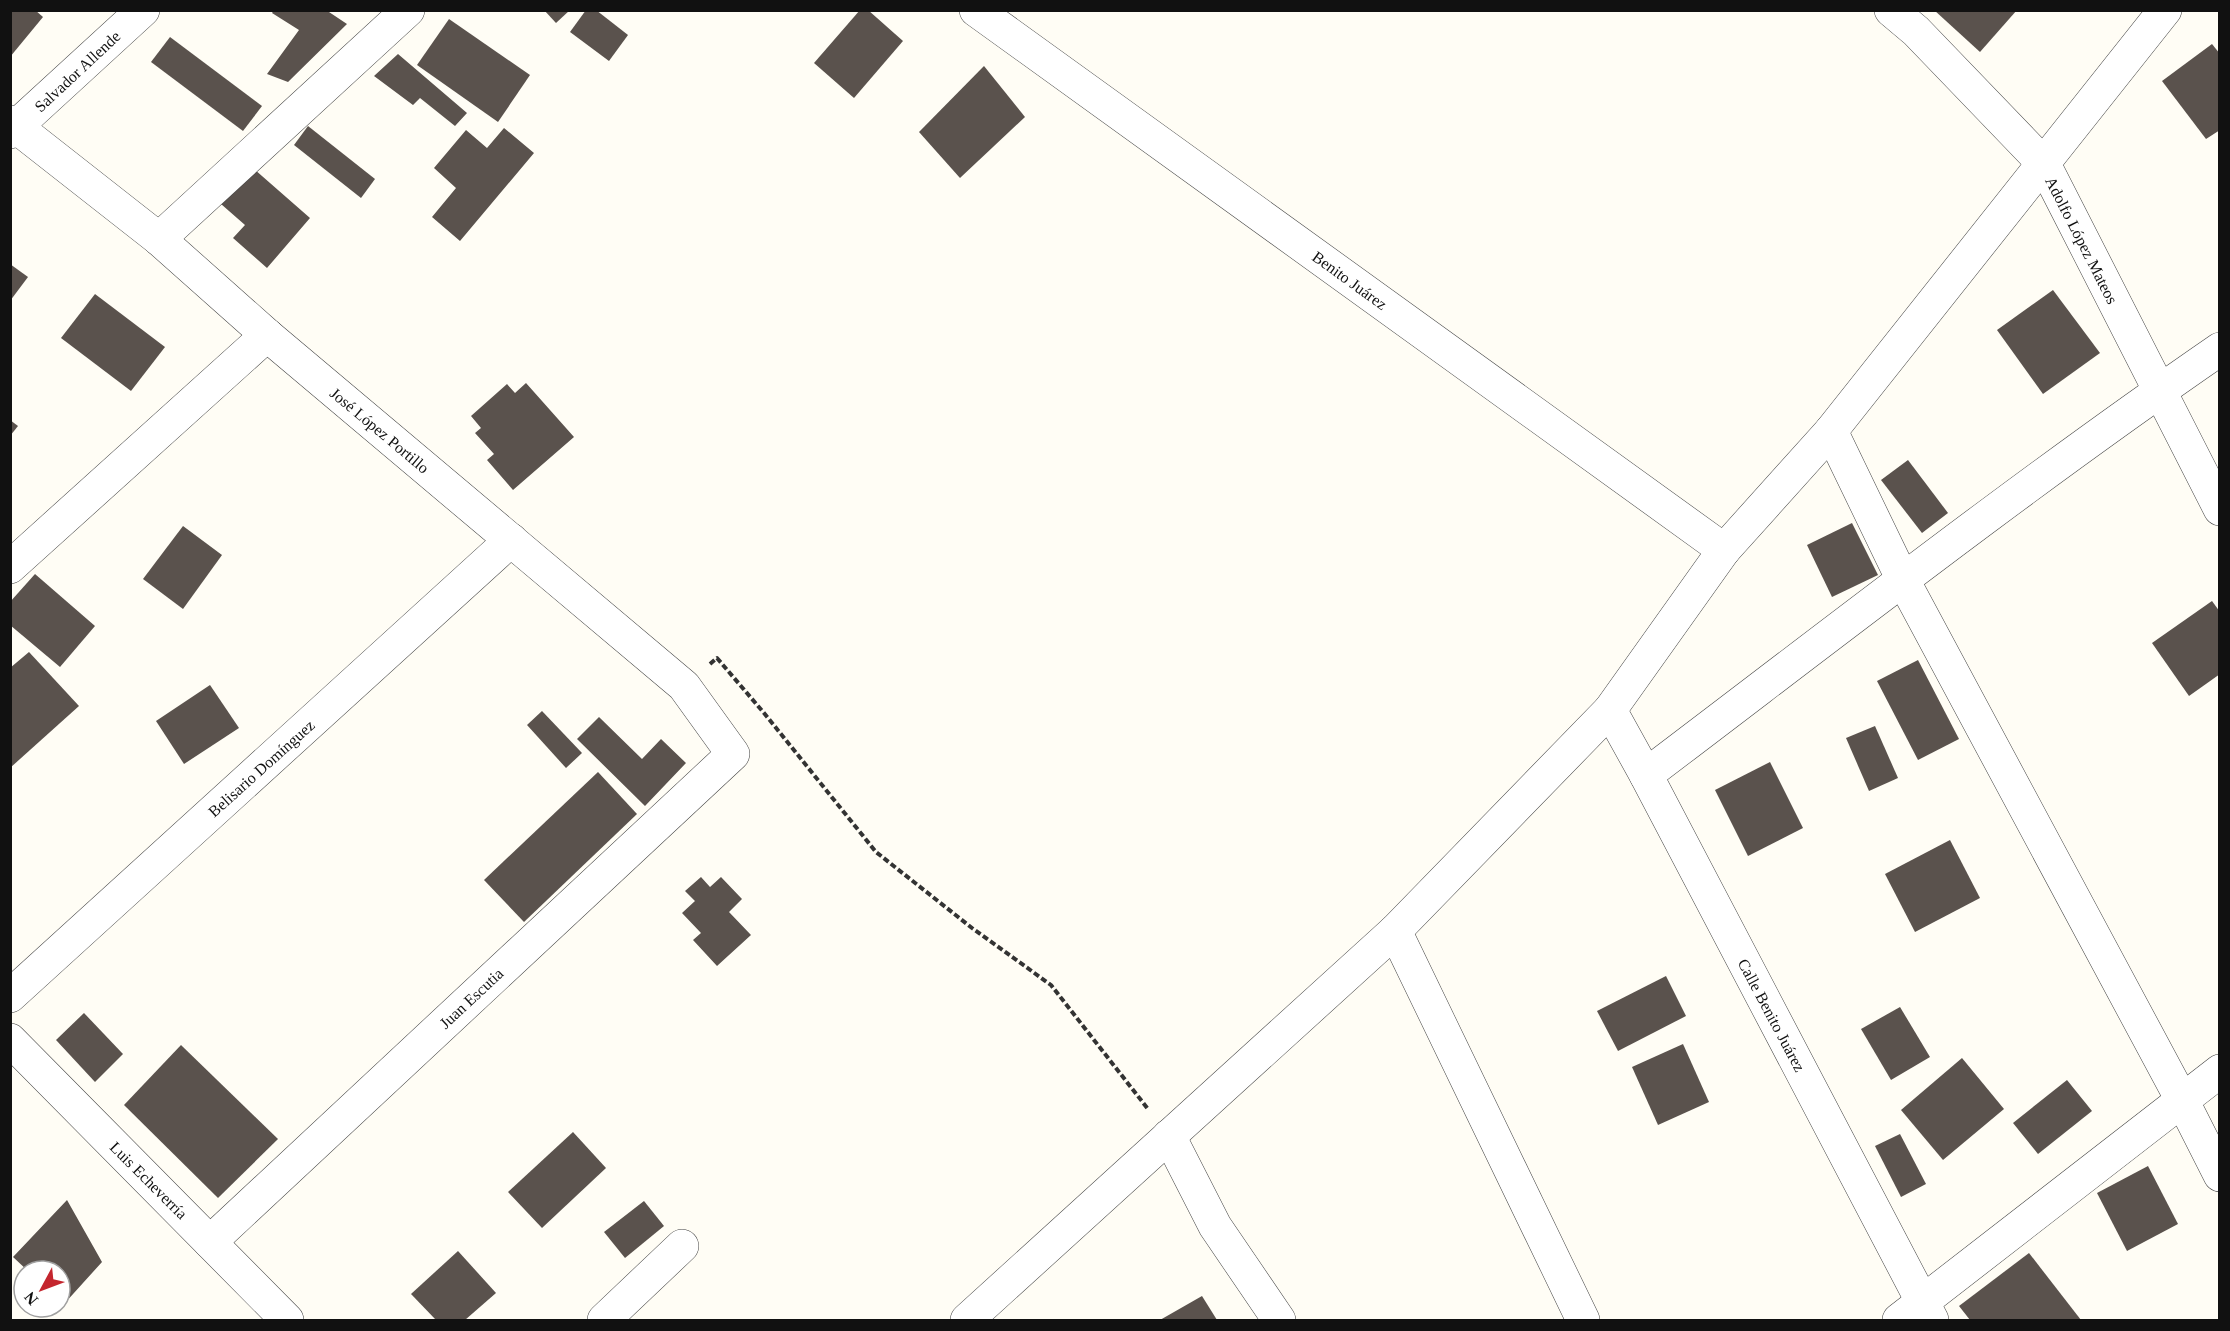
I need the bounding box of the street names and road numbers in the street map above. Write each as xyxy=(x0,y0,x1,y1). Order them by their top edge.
street label: Salvador Allende xyxy=(31,27,124,115)
street label: Adolfo López Mateos xyxy=(2041,174,2121,307)
street label: Benito Juárez xyxy=(1309,248,1390,313)
street label: José López Portillo xyxy=(326,384,432,477)
street label: Belisario Domínguez xyxy=(205,716,318,821)
street label: Calle Benito Juárez xyxy=(1735,956,1808,1075)
street label: Juan Escutia xyxy=(436,965,507,1032)
street label: Luis Echeverría xyxy=(107,1138,191,1222)

